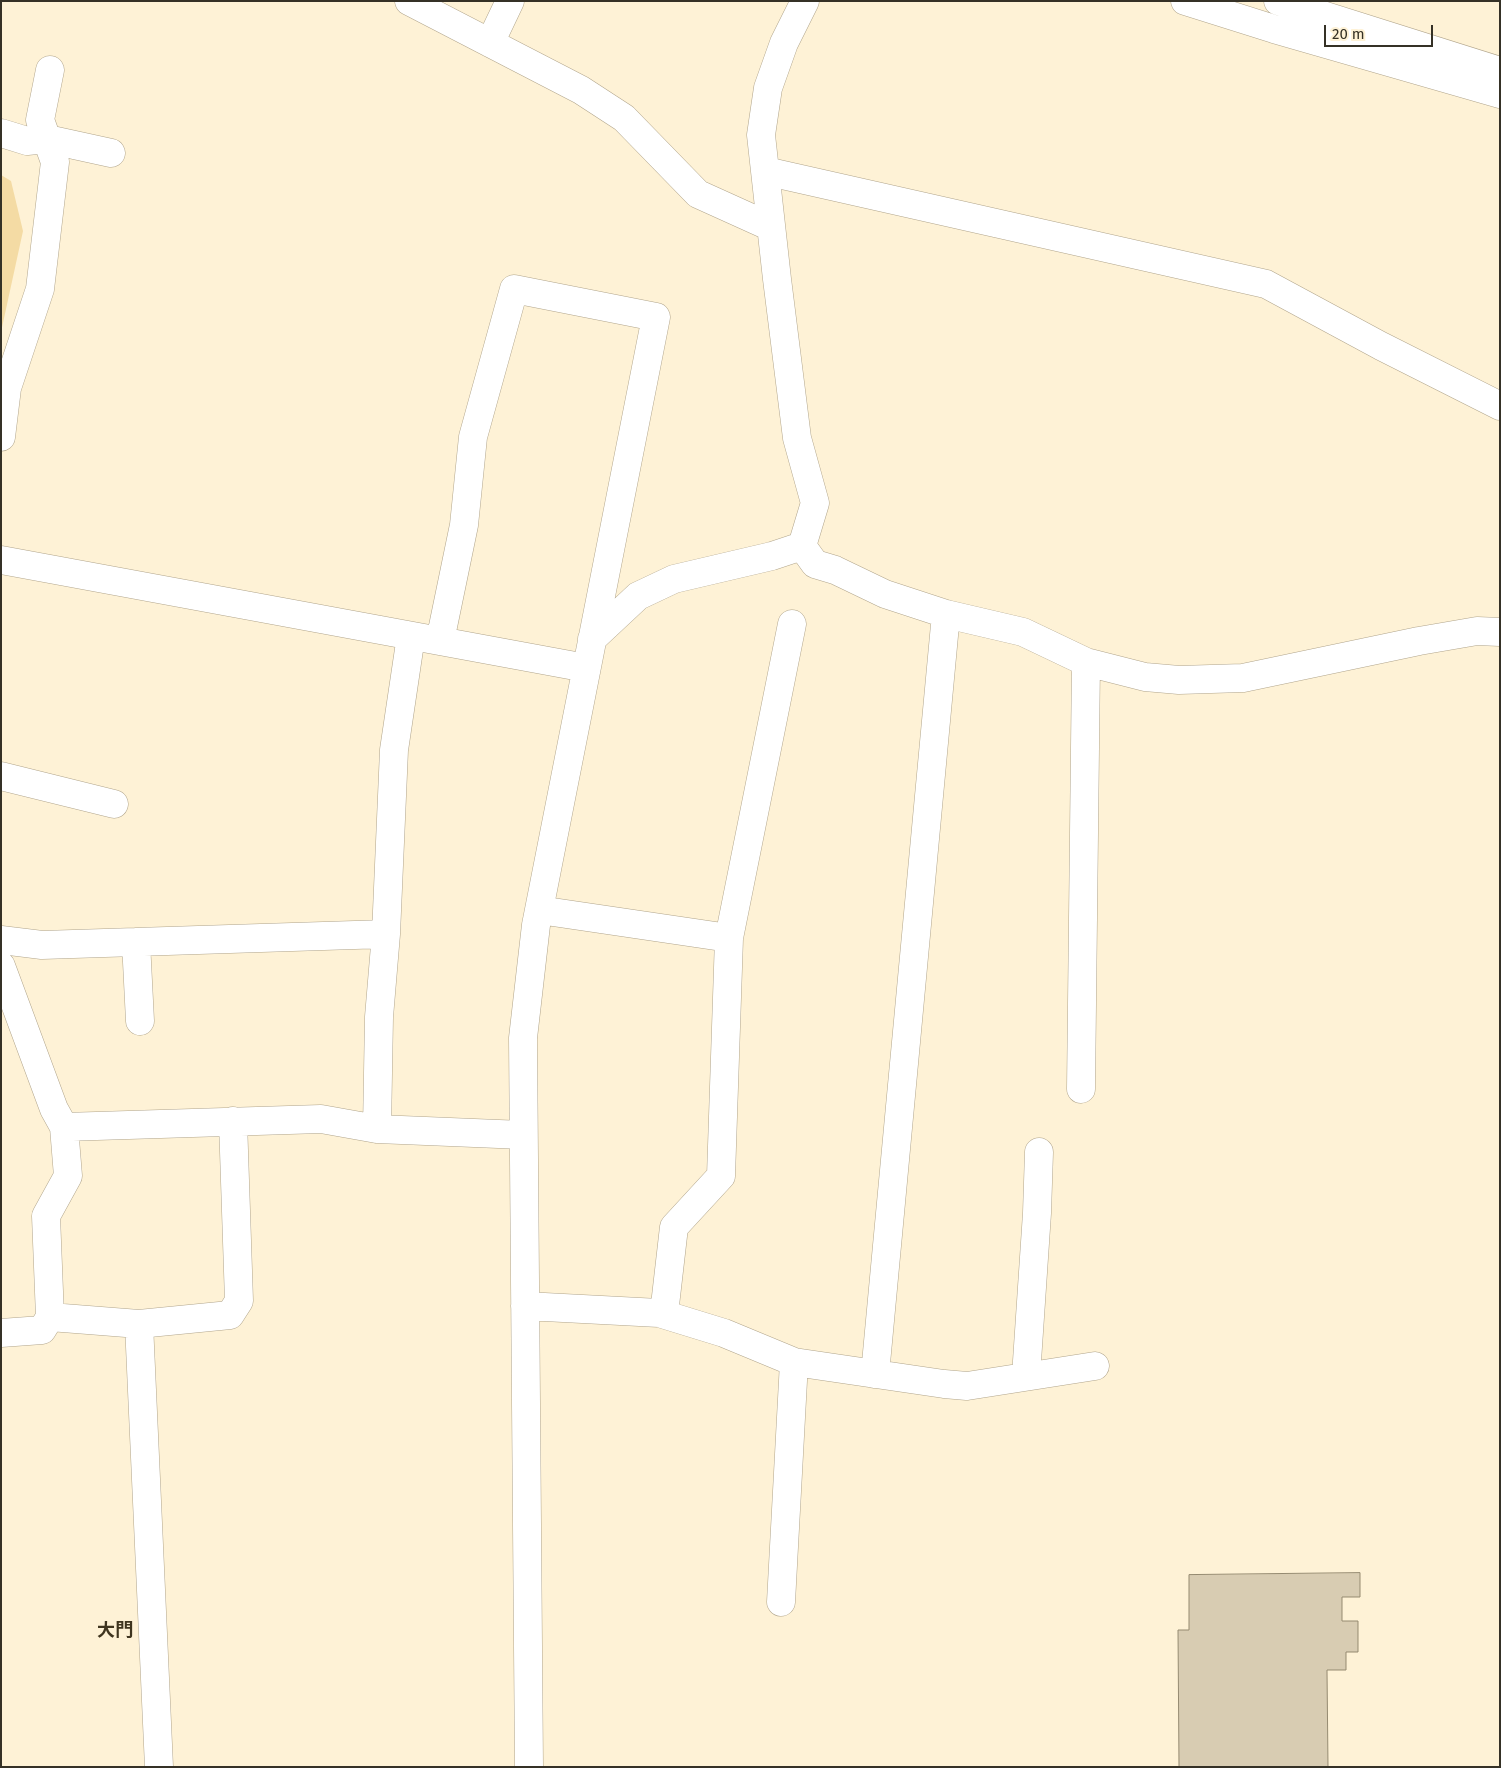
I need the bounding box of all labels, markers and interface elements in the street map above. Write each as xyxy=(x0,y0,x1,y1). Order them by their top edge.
scale bar xyxy=(1326,15,1435,47)
text: 20 m xyxy=(1332,25,1365,43)
district label: 大門 xyxy=(97,1620,133,1642)

